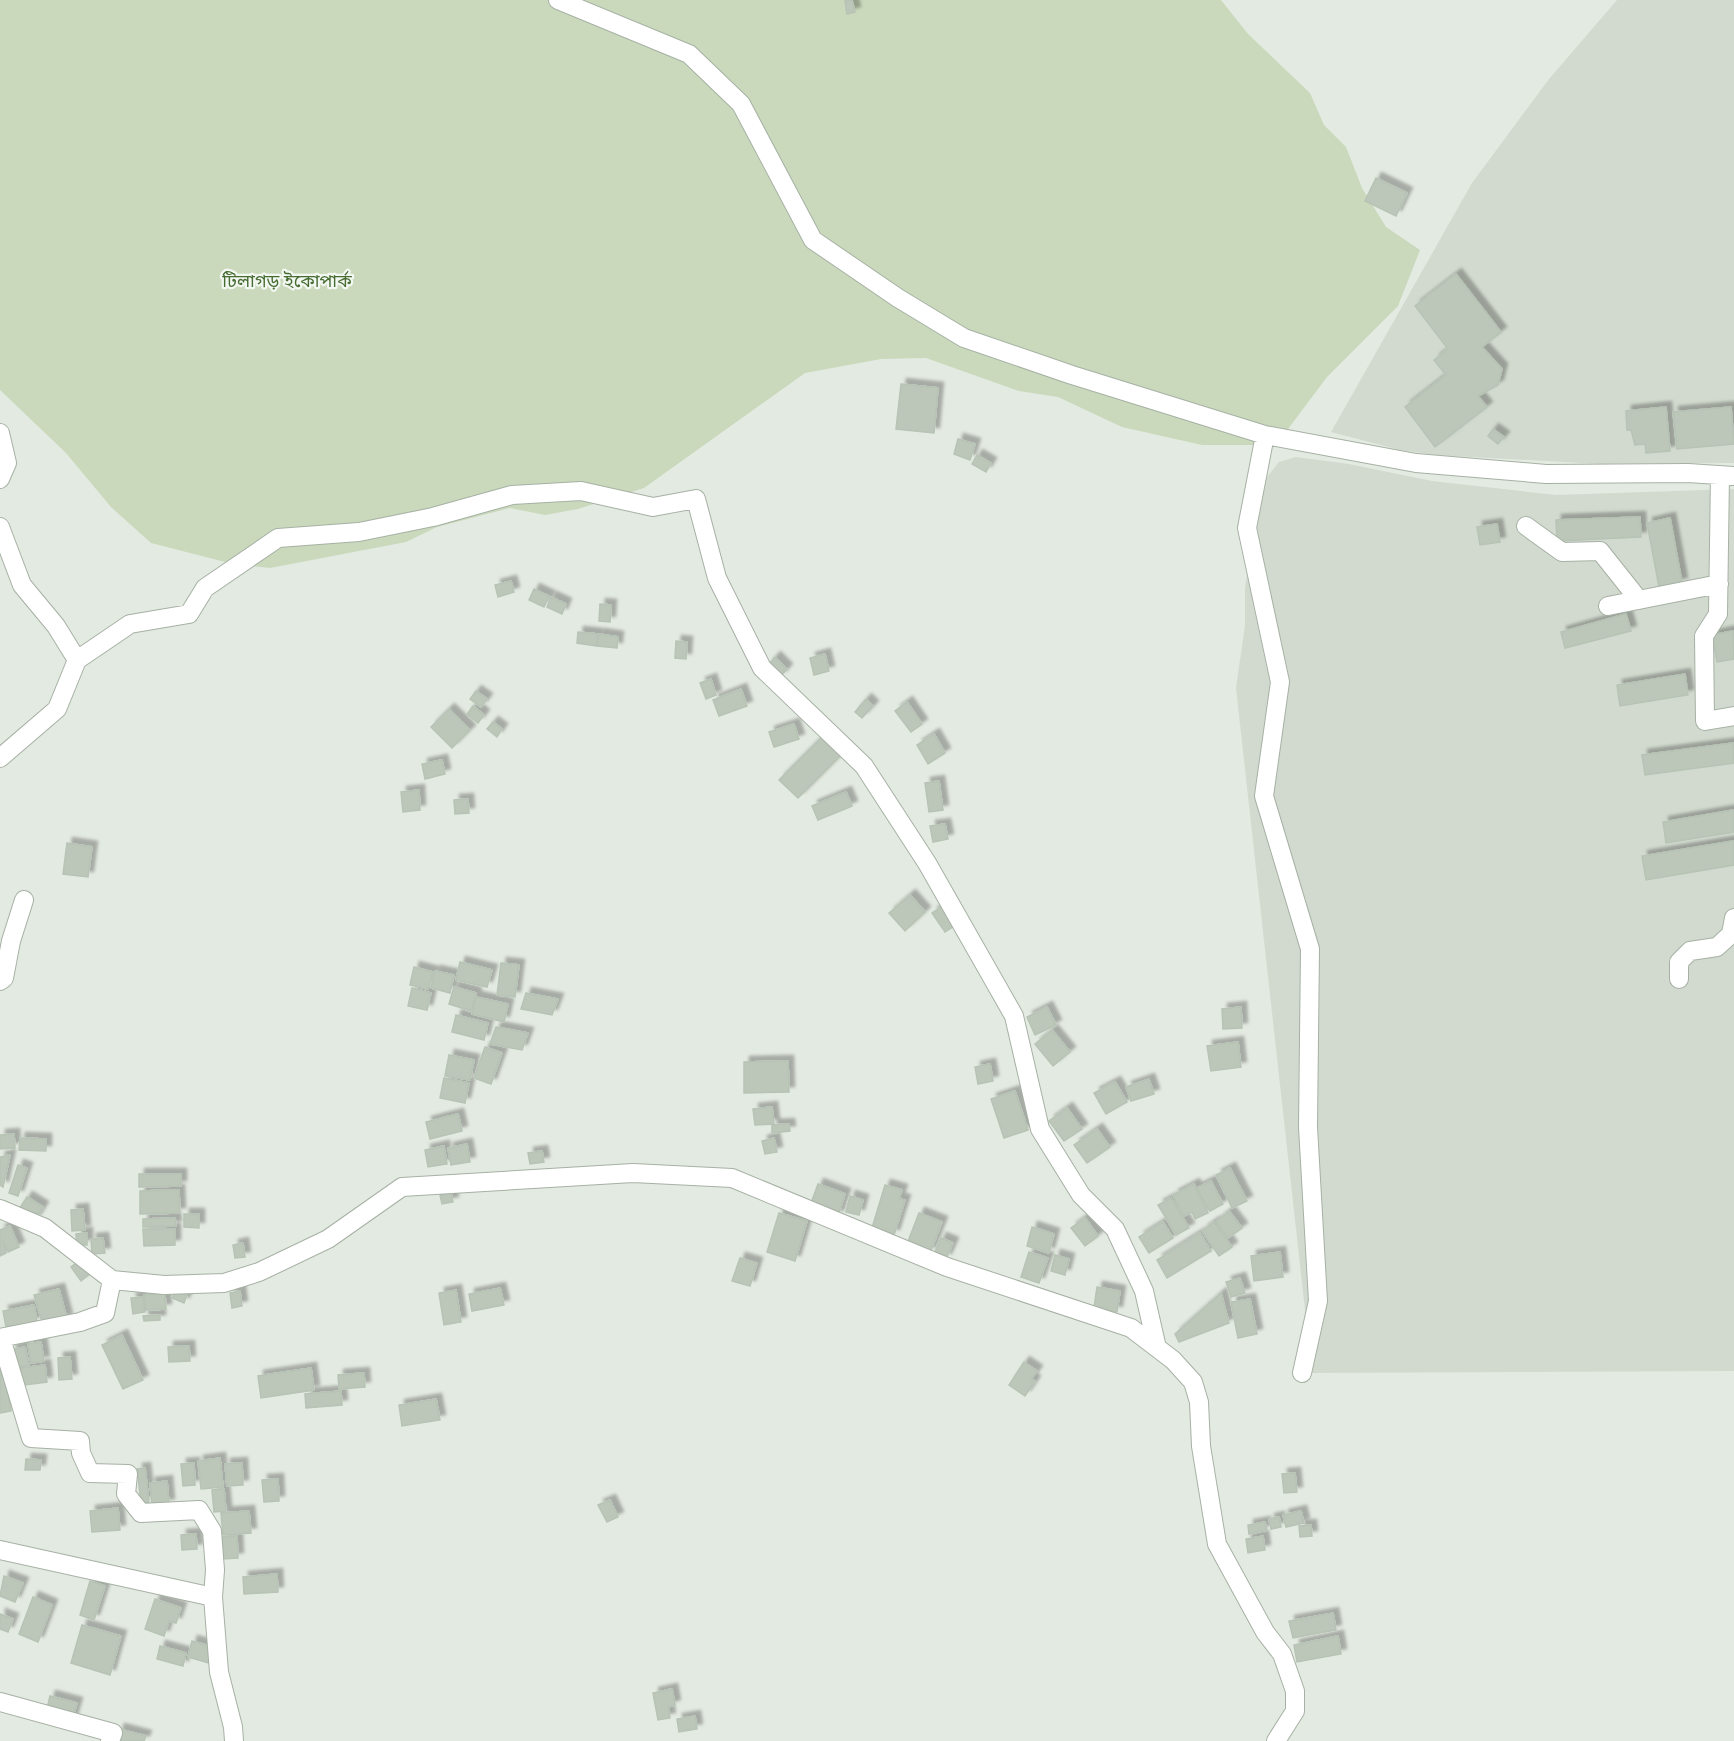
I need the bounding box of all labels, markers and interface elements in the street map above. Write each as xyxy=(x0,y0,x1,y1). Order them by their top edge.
park label: টিলাগড় ইকোপার্ক xyxy=(221,268,352,292)

